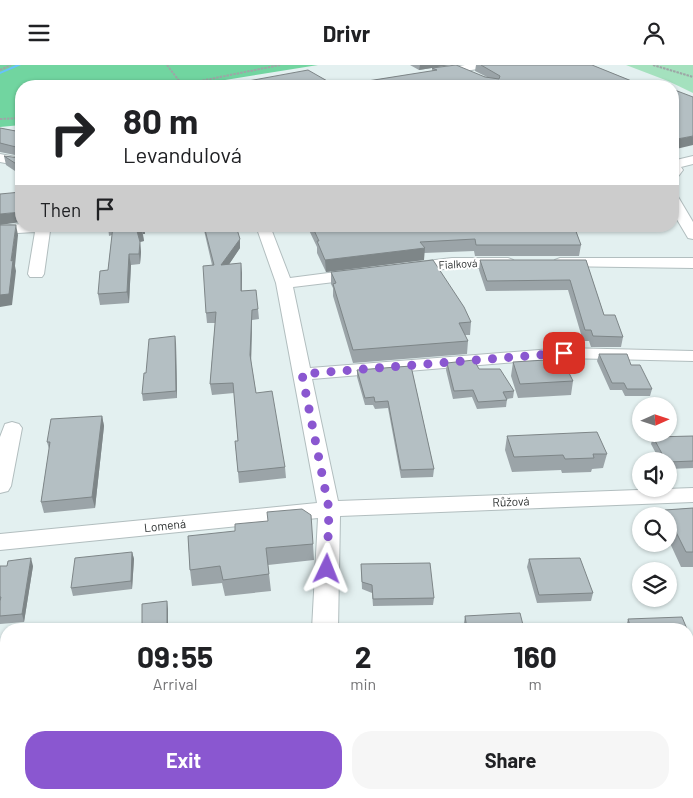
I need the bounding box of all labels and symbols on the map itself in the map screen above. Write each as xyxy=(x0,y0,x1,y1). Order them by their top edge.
street label: Fialková xyxy=(438,256,478,271)
pin xyxy=(543,332,585,374)
north arrow xyxy=(632,397,678,443)
street label: Růžová xyxy=(492,493,530,509)
street label: Lomená xyxy=(143,516,187,534)
position arrow xyxy=(300,542,352,594)

